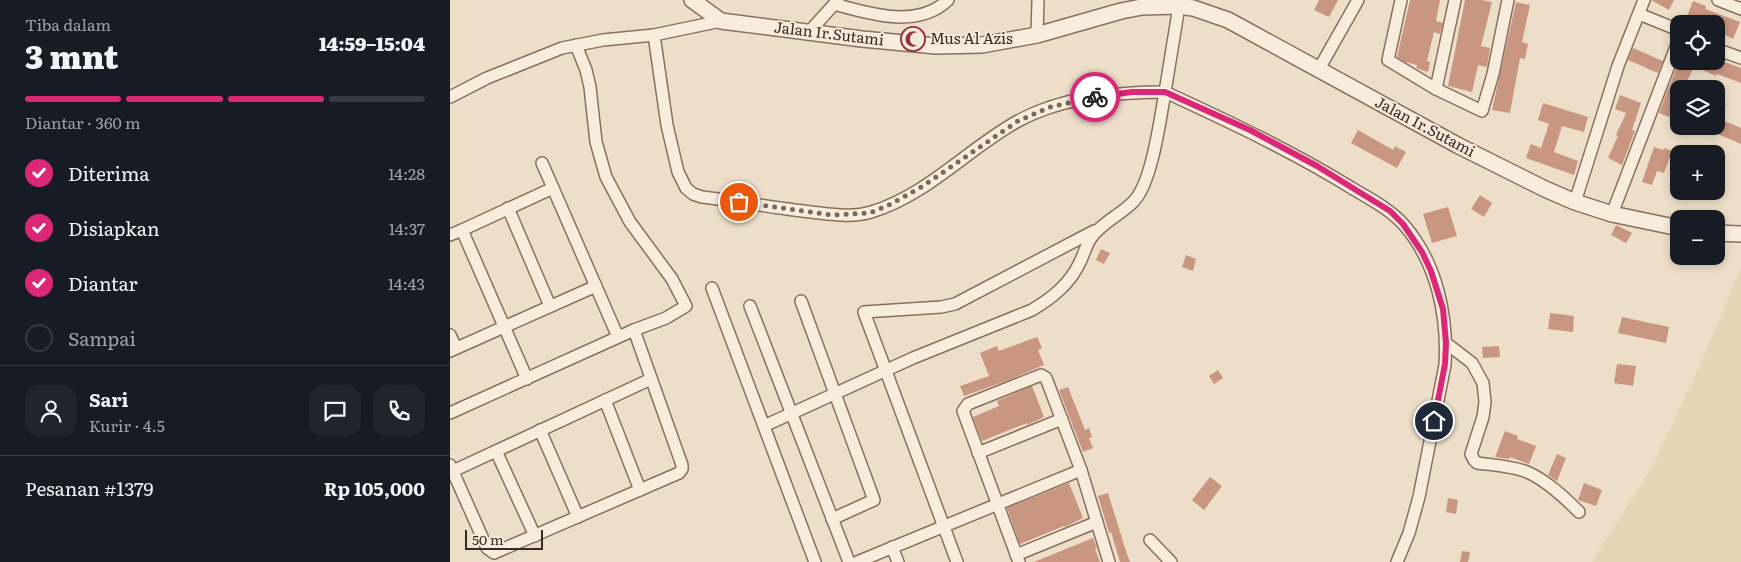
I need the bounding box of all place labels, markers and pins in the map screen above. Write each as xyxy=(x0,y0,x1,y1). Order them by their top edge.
mosque icon: Mus Al Azis xyxy=(900,26,926,52)
place label: Mus Al Azis xyxy=(930,26,1013,49)
pin xyxy=(718,181,760,223)
pin xyxy=(1413,400,1455,442)

